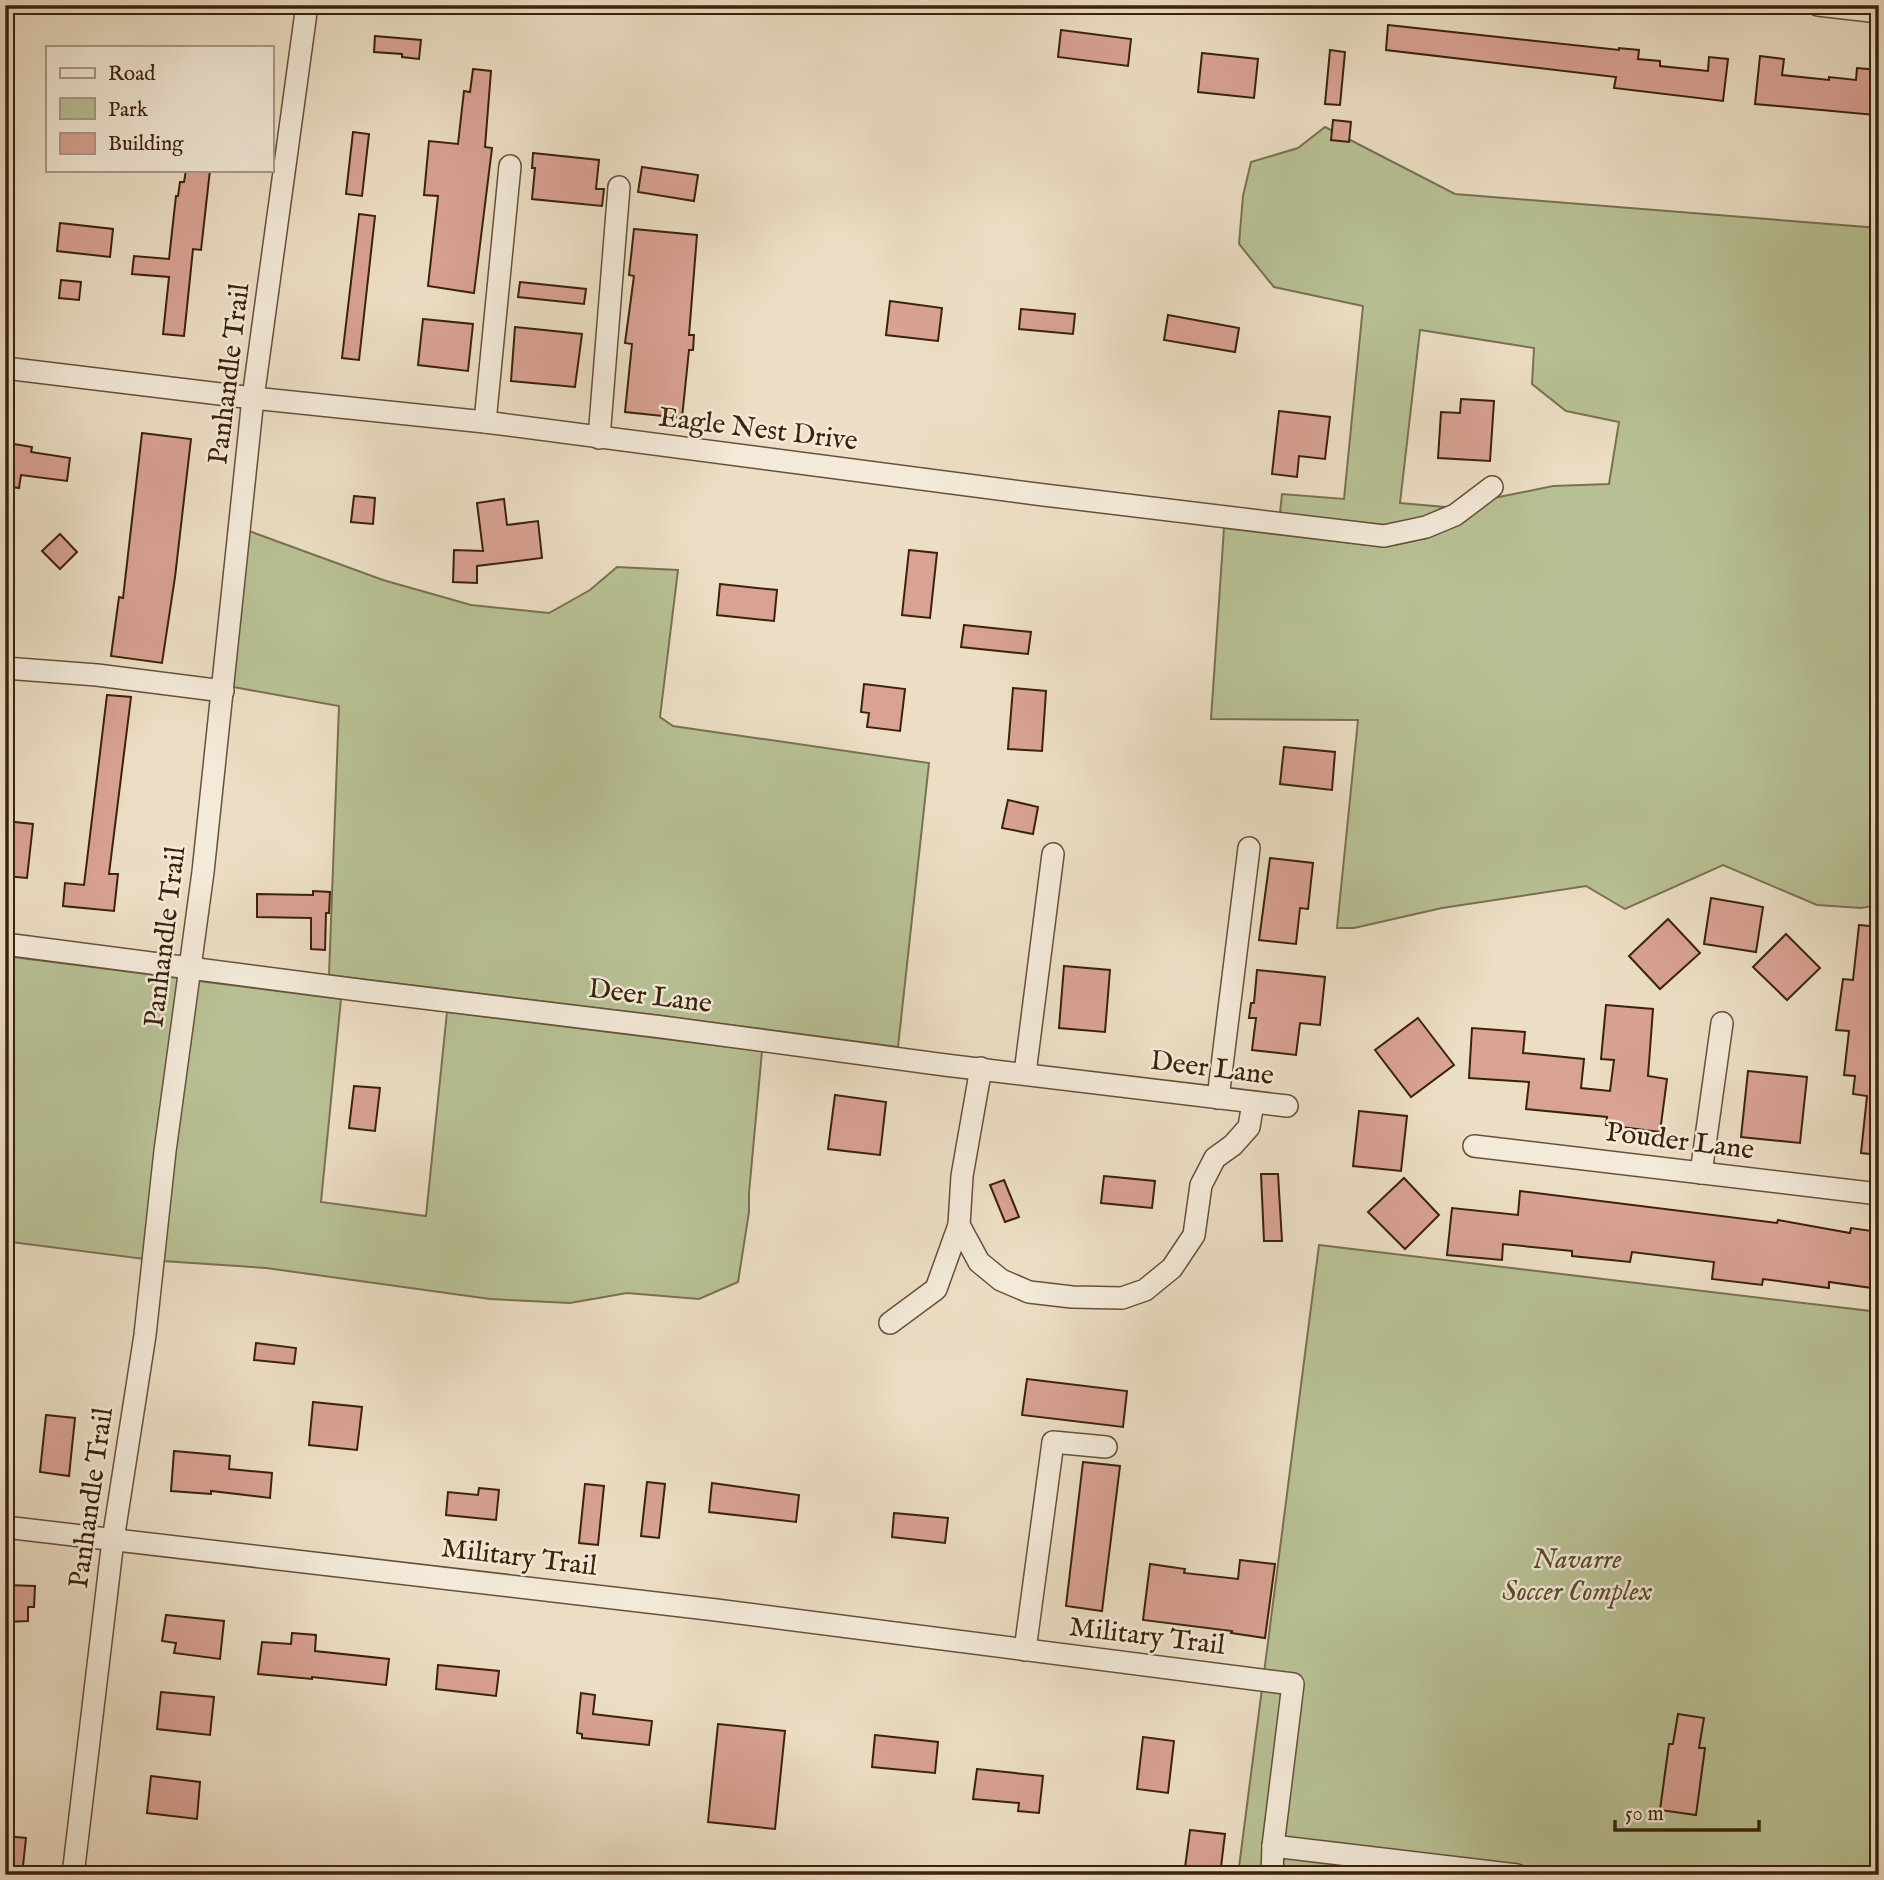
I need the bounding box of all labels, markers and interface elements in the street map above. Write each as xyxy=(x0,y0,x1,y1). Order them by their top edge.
legend xyxy=(46,46,273,172)
text: Road xyxy=(108,61,156,88)
text: Park xyxy=(108,97,149,124)
text: Building xyxy=(108,131,184,158)
street label: Panhandle Trail xyxy=(202,281,259,467)
street label: Eagle Nest Drive xyxy=(656,400,860,460)
street label: Panhandle Trail xyxy=(138,844,195,1030)
street label: Deer Lane xyxy=(586,972,714,1022)
street label: Deer Lane xyxy=(1148,1044,1276,1094)
street label: Pouder Lane xyxy=(1604,1116,1756,1168)
street label: Panhandle Trail xyxy=(62,1405,122,1591)
street label: Military Trail xyxy=(439,1531,599,1585)
park label: Navarre Soccer Complex xyxy=(1502,1543,1653,1610)
street label: Military Trail xyxy=(1067,1610,1227,1664)
scale bar xyxy=(1615,1789,1758,1833)
text: 50 m xyxy=(1625,1801,1664,1828)

